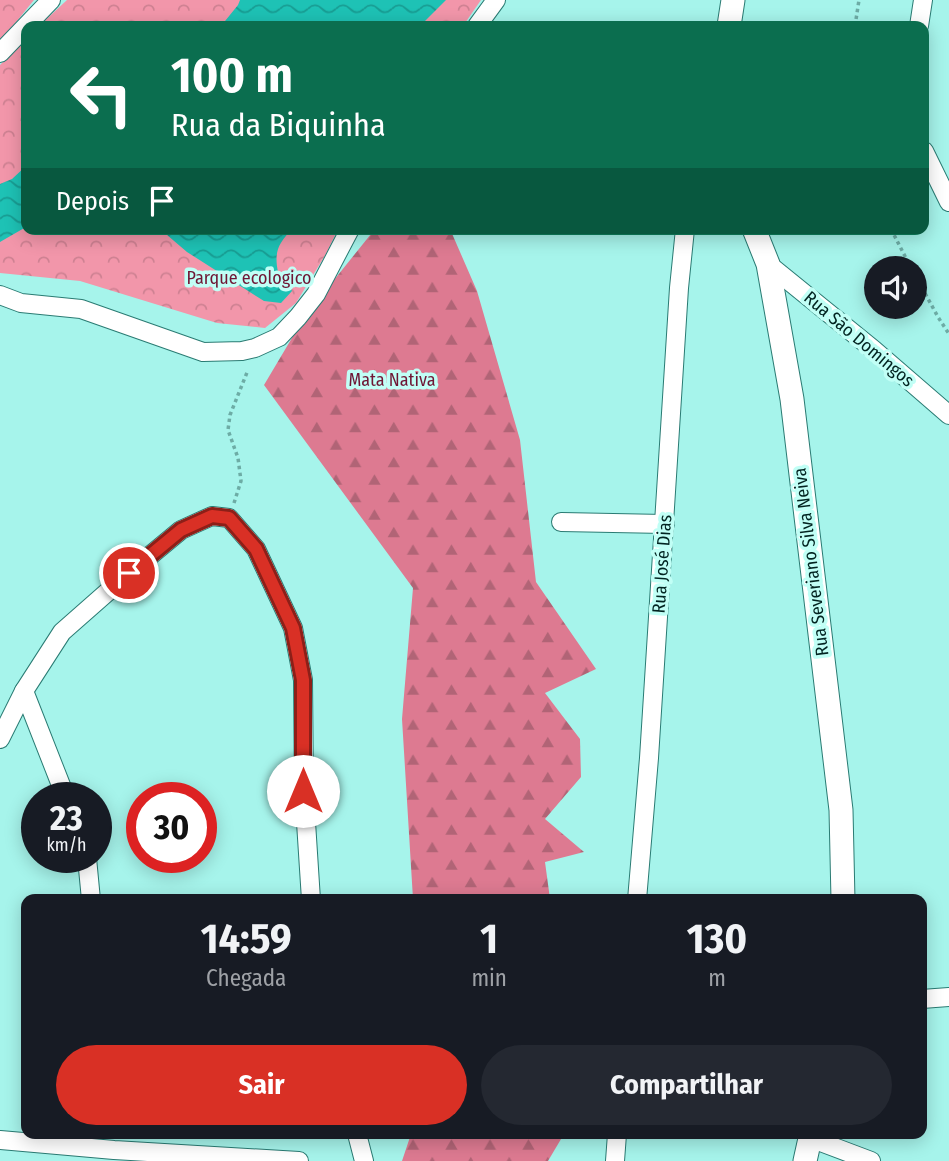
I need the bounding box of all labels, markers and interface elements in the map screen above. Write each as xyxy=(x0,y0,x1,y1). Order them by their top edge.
text: 100 m xyxy=(171,46,293,105)
icon: left xyxy=(56,49,147,140)
text: Rua da Biquinha xyxy=(171,106,386,144)
icon: arrive xyxy=(143,182,181,220)
text: Depois xyxy=(56,186,129,217)
map controls xyxy=(864,256,927,319)
button: sound xyxy=(864,256,927,319)
park label: Parque ecologico xyxy=(187,267,311,289)
street label: Rua São Domingos xyxy=(800,287,919,392)
park label: Mata Nativa xyxy=(348,369,436,391)
street label: Rua Severiano Silva Neiva xyxy=(789,466,833,657)
street label: Rua José Dias xyxy=(648,514,676,614)
pin xyxy=(99,543,159,603)
icon: arrive xyxy=(110,554,148,592)
position arrow xyxy=(266,754,340,828)
speed limit sign: 30 xyxy=(126,782,217,873)
text: 23 xyxy=(50,797,83,839)
text: km/h xyxy=(46,834,87,856)
text: 14:59 xyxy=(201,914,292,964)
text: 1 xyxy=(480,914,498,964)
text: 130 xyxy=(687,914,747,964)
text: Chegada xyxy=(206,964,286,992)
text: min xyxy=(471,964,507,992)
text: m xyxy=(708,964,726,992)
button: Sair xyxy=(56,1045,467,1125)
button: Compartilhar xyxy=(481,1045,892,1125)

